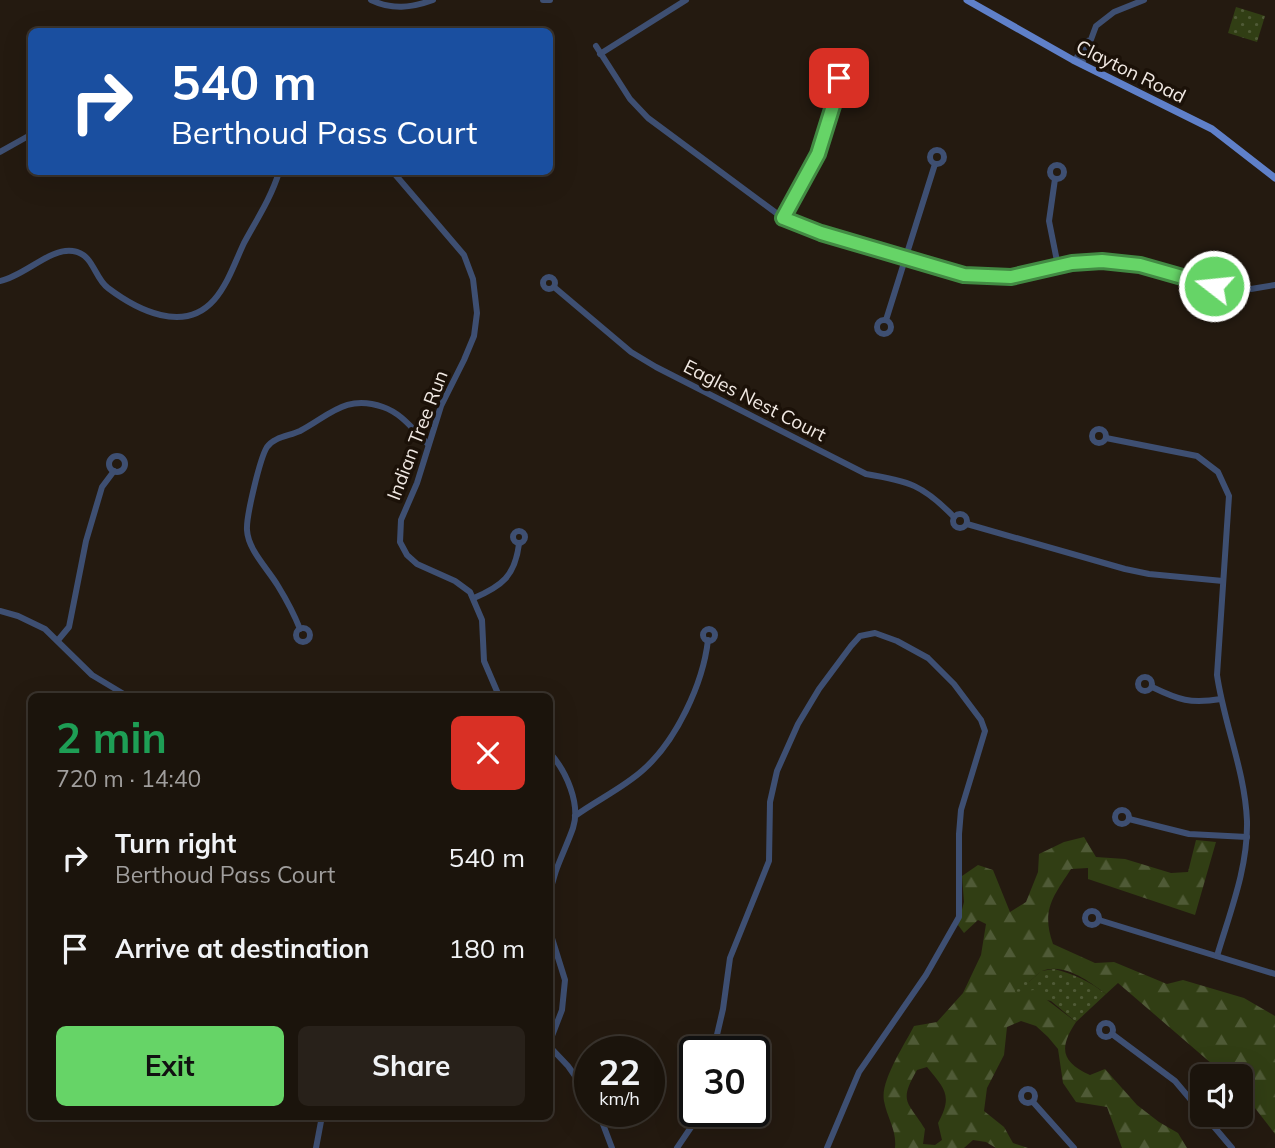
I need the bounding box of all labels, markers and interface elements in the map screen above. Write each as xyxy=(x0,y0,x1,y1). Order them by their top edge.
street label: Clayton Road xyxy=(1072,34,1190,108)
pin xyxy=(809,48,869,108)
text: 540 m xyxy=(171,51,317,112)
icon: right xyxy=(56,56,147,147)
icon: arrive xyxy=(820,59,858,97)
text: Berthoud Pass Court xyxy=(171,112,477,152)
position arrow xyxy=(1177,249,1251,323)
street label: Eagles Nest Court xyxy=(680,354,831,446)
street label: Indian Tree Run xyxy=(381,367,453,503)
text: 2 min xyxy=(56,711,167,764)
button: close xyxy=(451,716,525,790)
text: 720 m · 14:40 xyxy=(56,764,201,793)
text: Turn right xyxy=(115,827,236,860)
icon: right xyxy=(56,839,94,877)
text: 540 m xyxy=(449,841,525,874)
text: Berthoud Pass Court xyxy=(115,860,335,889)
icon: arrive xyxy=(56,930,94,968)
text: Arrive at destination xyxy=(115,932,370,965)
text: 180 m xyxy=(449,932,525,965)
button: Exit xyxy=(56,1026,284,1106)
button: Share xyxy=(298,1026,525,1106)
speed limit sign: 30 xyxy=(679,1036,770,1127)
text: 22 xyxy=(598,1050,641,1094)
map controls xyxy=(1190,1064,1253,1127)
button: sound xyxy=(1190,1064,1253,1127)
text: km/h xyxy=(599,1087,640,1110)

